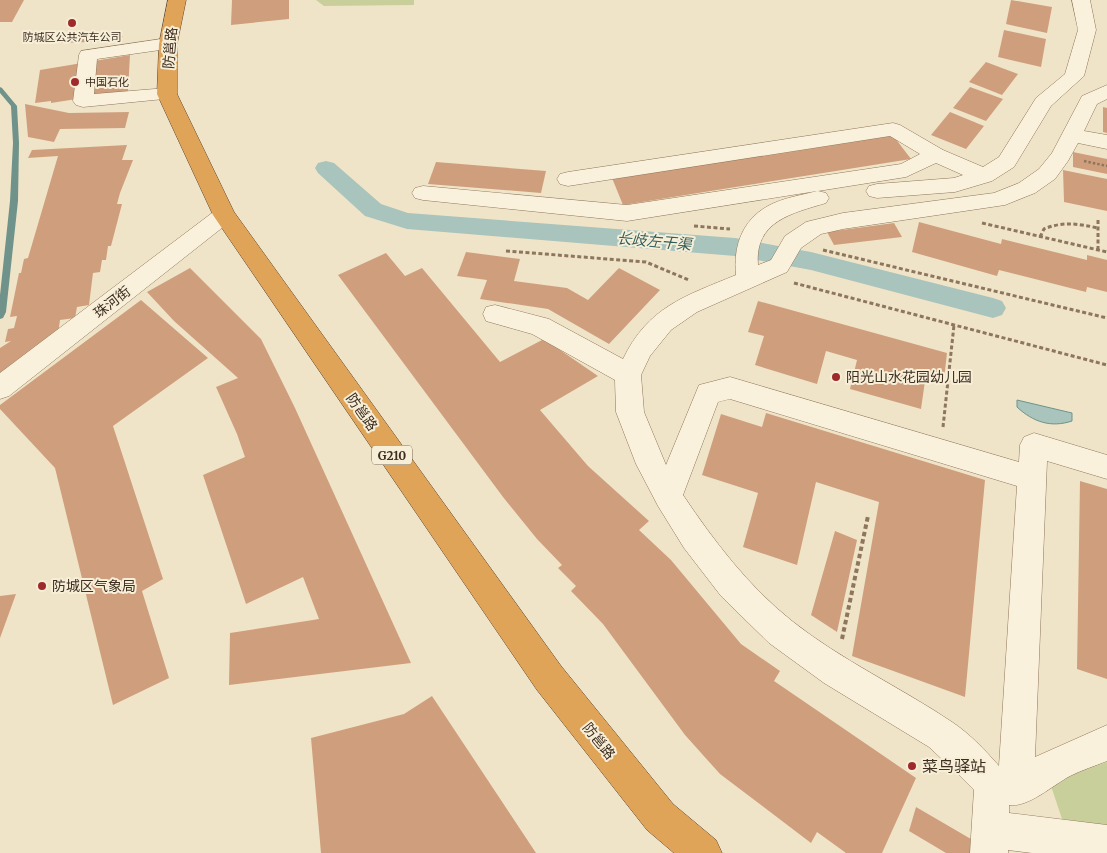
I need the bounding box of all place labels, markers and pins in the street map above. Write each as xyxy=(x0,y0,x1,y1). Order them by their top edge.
marker: 防城区公共汽车公司 xyxy=(66,17,78,29)
place label: 防城区公共汽车公司 xyxy=(23,30,122,44)
place label: 中国石化 xyxy=(85,75,129,89)
marker: 中国石化 xyxy=(69,76,81,88)
place label: 阳光山水花园幼儿园 xyxy=(846,368,972,386)
marker: 阳光山水花园幼儿园 xyxy=(830,371,842,383)
place label: 防城区气象局 xyxy=(52,577,136,595)
marker: 防城区气象局 xyxy=(36,580,48,592)
place label: 菜鸟驿站 xyxy=(922,756,986,776)
marker: 菜鸟驿站 xyxy=(906,760,918,772)

